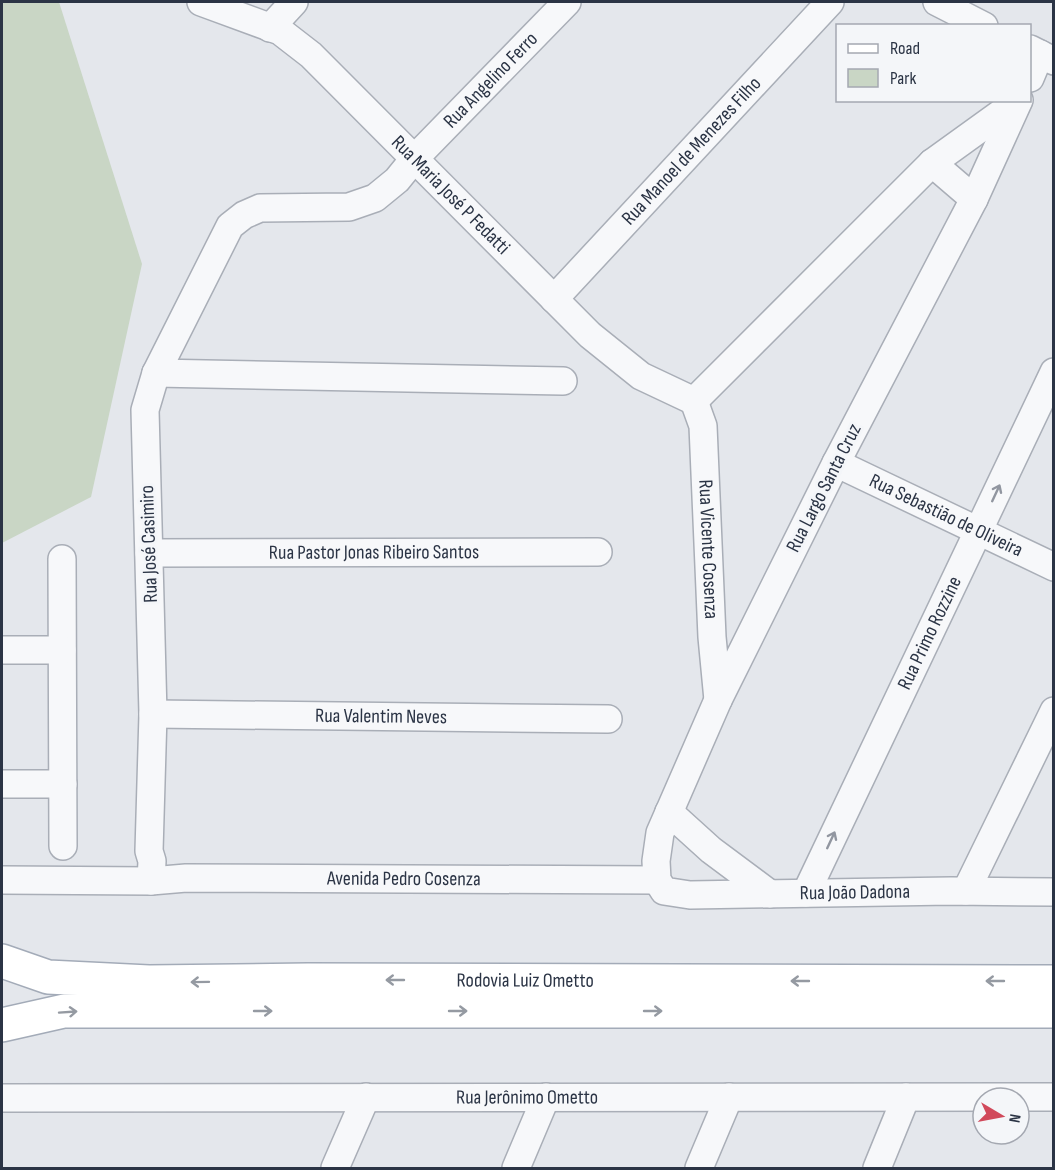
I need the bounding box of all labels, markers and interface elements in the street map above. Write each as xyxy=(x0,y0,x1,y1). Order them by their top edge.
legend xyxy=(836,24,1031,102)
street label: Rua Angelino Ferro xyxy=(439,27,543,133)
text: Road xyxy=(890,38,920,59)
text: Park xyxy=(890,68,916,89)
street label: Rua Manoel de Menezes Filho xyxy=(617,72,766,230)
street label: Rua Maria José P Fedatti xyxy=(386,130,515,260)
street label: Rua Largo Santa Cruz xyxy=(781,420,867,556)
street label: Rua Sebastião de Oliveira xyxy=(866,469,1027,562)
street label: Rua Vicente Cosenza xyxy=(693,479,723,620)
street label: Rua José Casimiro xyxy=(135,485,163,603)
one-way arrow xyxy=(990,485,1002,503)
street label: Rua Pastor Jonas Ribeiro Santos xyxy=(269,540,479,565)
street label: Rua Primo Rozzine xyxy=(893,572,967,693)
street label: Rua Valentim Neves xyxy=(315,704,447,729)
one-way arrow xyxy=(825,832,837,850)
street label: Avenida Pedro Cosenza xyxy=(326,867,481,891)
street label: Rua João Dadona xyxy=(799,880,910,905)
street label: Rodovia Luiz Ometto xyxy=(457,968,594,993)
one-way arrow xyxy=(386,974,406,986)
one-way arrow xyxy=(791,975,811,987)
one-way arrow xyxy=(986,975,1006,987)
one-way arrow xyxy=(191,976,211,987)
one-way arrow xyxy=(253,1005,273,1017)
one-way arrow xyxy=(448,1005,468,1017)
one-way arrow xyxy=(643,1005,663,1017)
one-way arrow xyxy=(58,1006,78,1017)
street label: Rua Jerônimo Ometto xyxy=(456,1085,598,1110)
north arrow xyxy=(971,1086,1031,1146)
text: N xyxy=(1004,1112,1024,1124)

